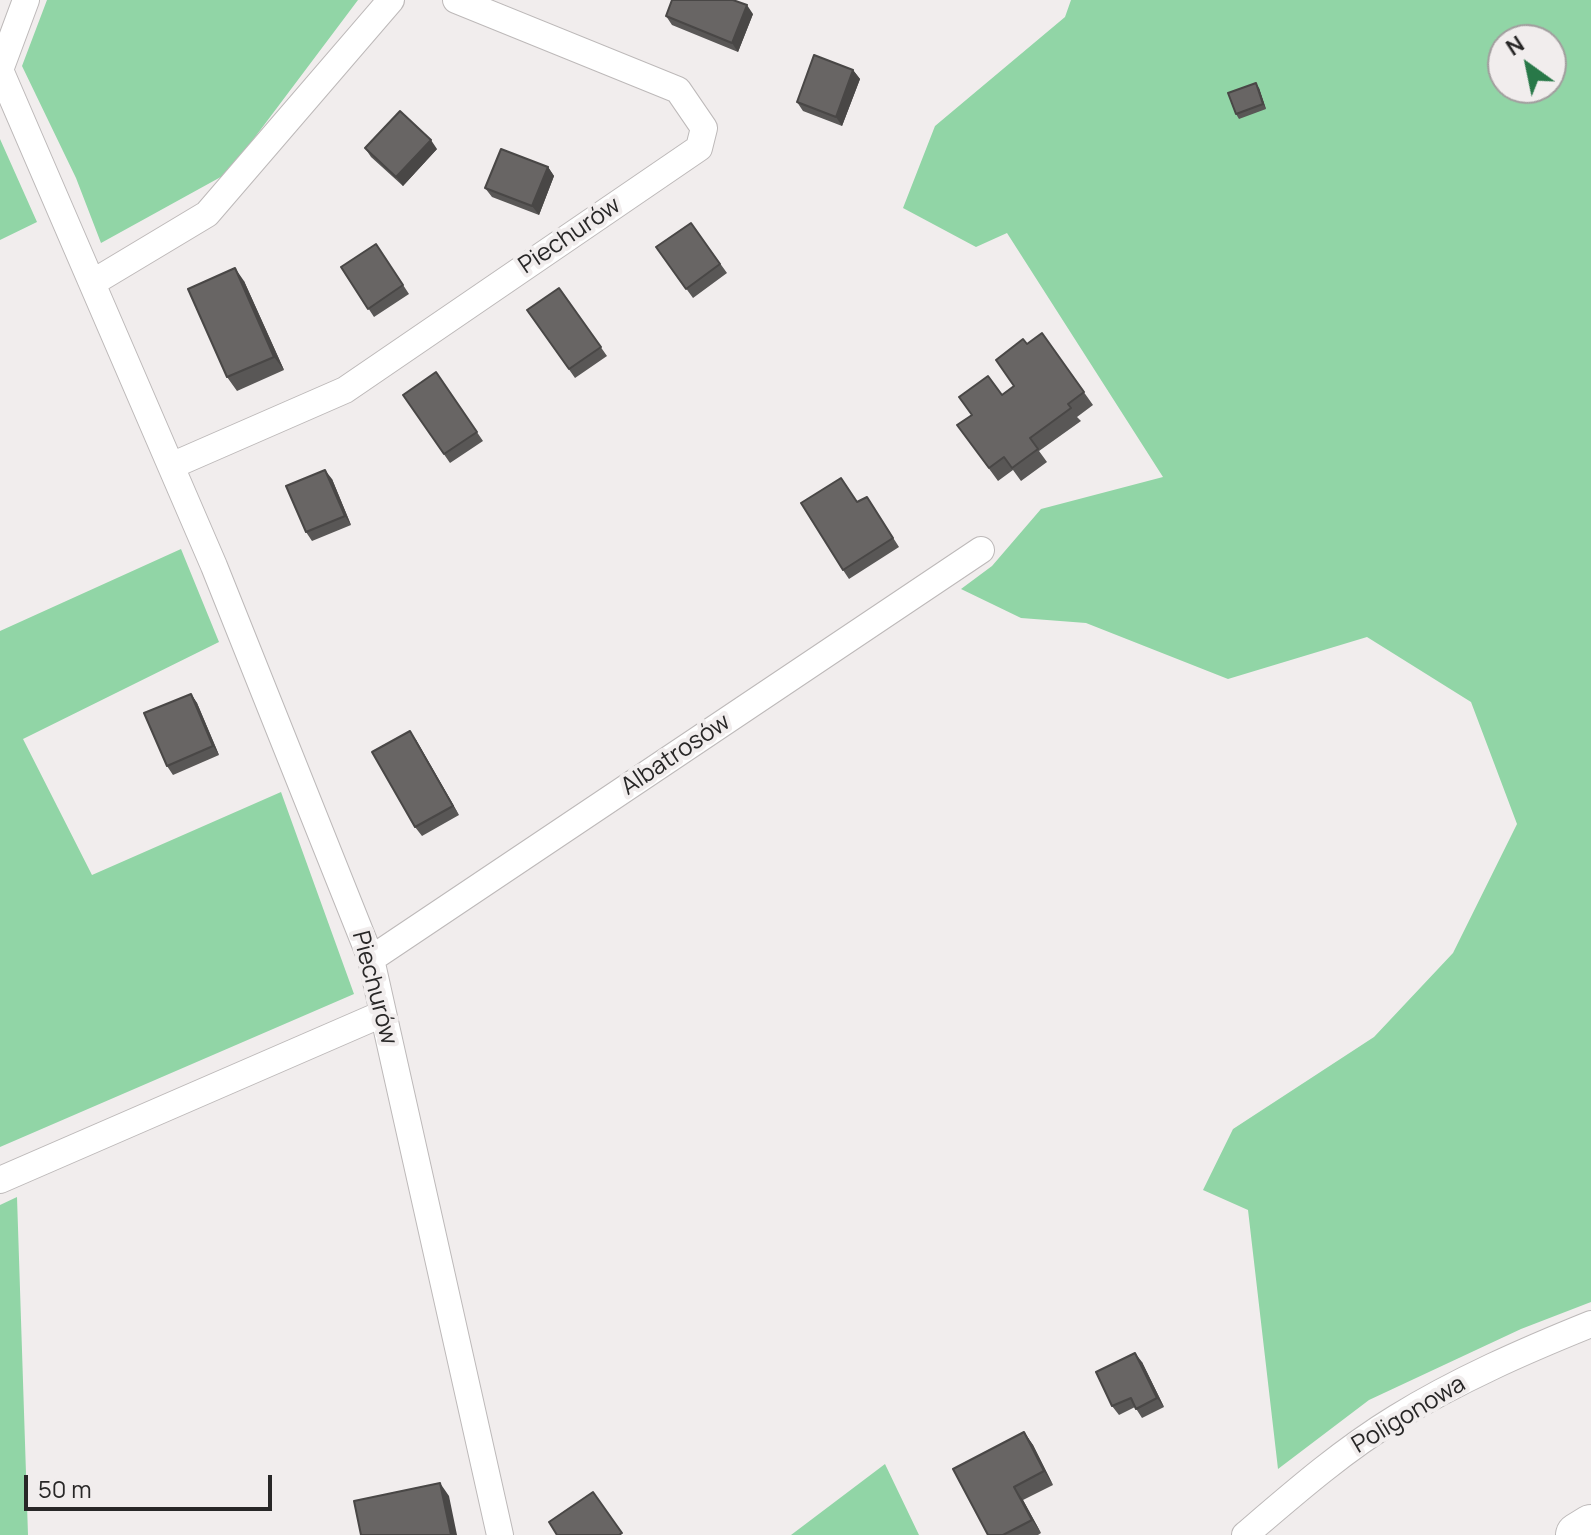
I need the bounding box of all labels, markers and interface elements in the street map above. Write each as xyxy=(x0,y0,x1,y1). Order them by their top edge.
north arrow xyxy=(1487,24,1567,104)
text: N xyxy=(1500,29,1530,62)
street label: Piechurów xyxy=(514,191,626,281)
street label: Albatrosów xyxy=(616,708,736,802)
street label: Piechurów xyxy=(345,928,403,1048)
street label: Poligonowa xyxy=(1347,1370,1471,1460)
scale bar xyxy=(28,1459,276,1509)
text: 50 m xyxy=(38,1472,92,1505)

